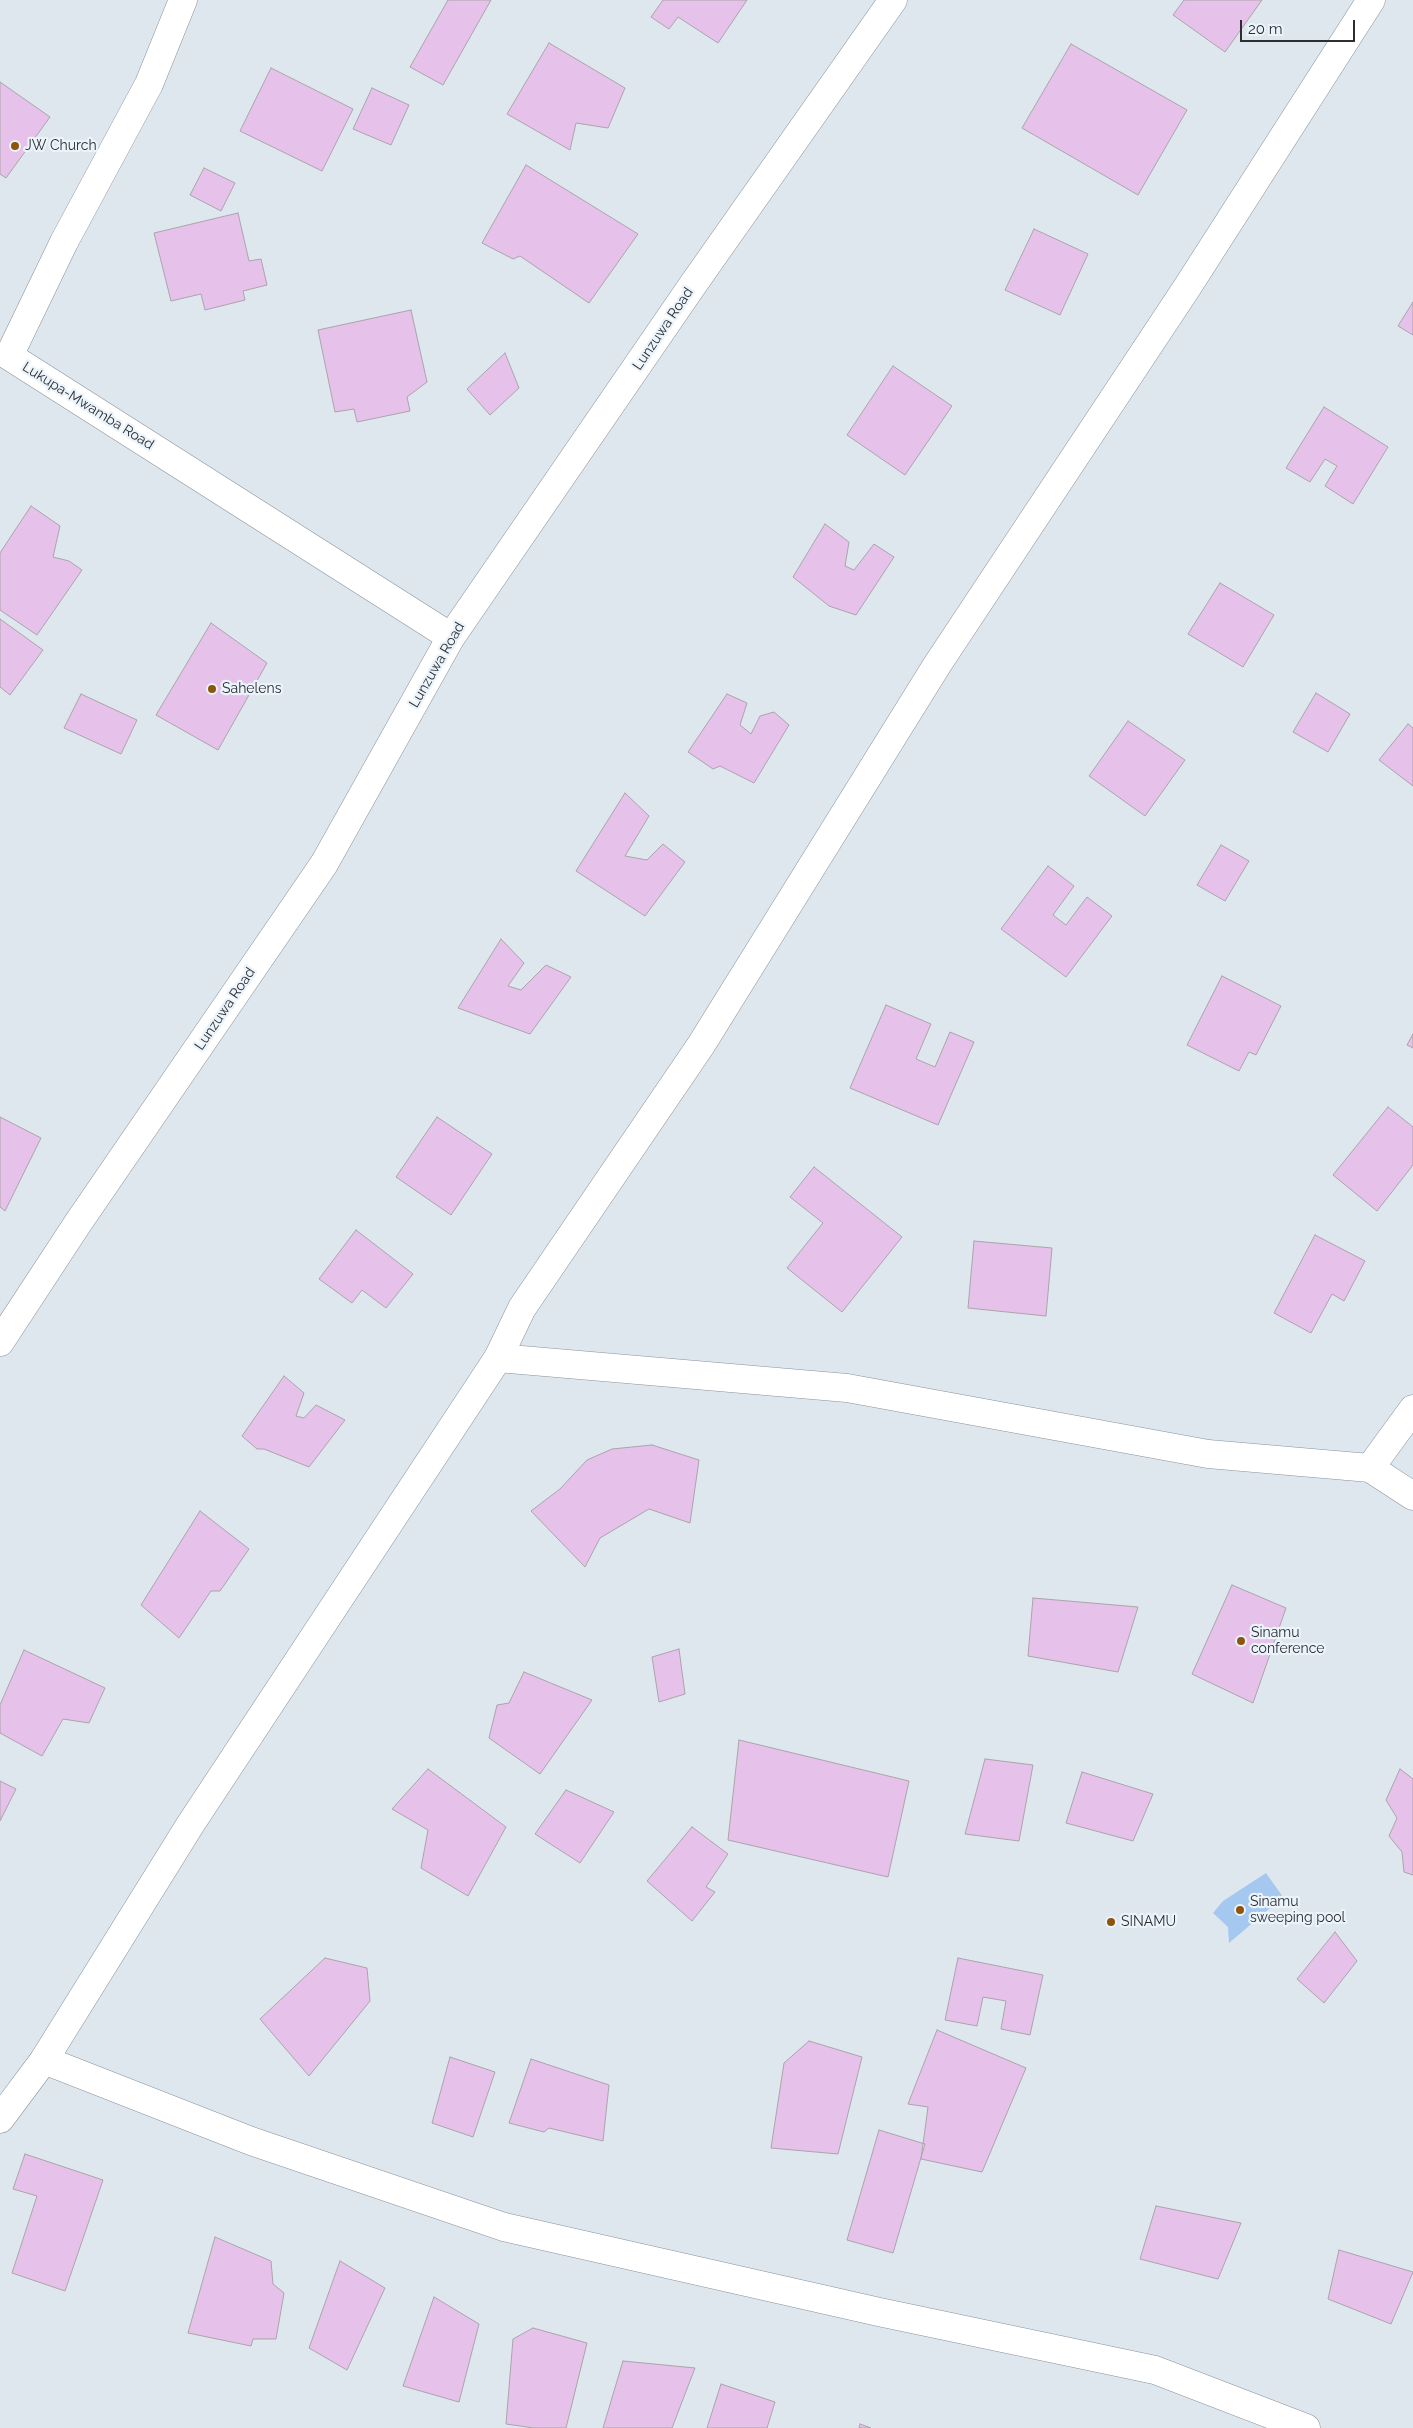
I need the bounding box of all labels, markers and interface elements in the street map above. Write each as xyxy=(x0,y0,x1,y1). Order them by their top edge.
scale bar xyxy=(1243,10,1358,42)
text: 20 m xyxy=(1248,20,1283,38)
place label: JW Church xyxy=(25,138,97,154)
marker: JW Church xyxy=(9,140,21,152)
street label: Lunzuwa Road xyxy=(629,285,697,373)
street label: Lukupa-Mwamba Road xyxy=(19,359,157,453)
street label: Lunzuwa Road xyxy=(406,619,468,711)
place label: Sahelens xyxy=(222,681,281,697)
marker: Sahelens xyxy=(206,683,218,695)
street label: Lunzuwa Road xyxy=(191,965,259,1053)
place label: Sinamu conference xyxy=(1251,1625,1325,1658)
marker: Sinamu conference xyxy=(1235,1635,1247,1647)
place label: Sinamu sweeping pool xyxy=(1250,1894,1345,1926)
marker: Sinamu sweeping pool xyxy=(1234,1904,1246,1916)
place label: SINAMU xyxy=(1121,1914,1176,1930)
marker: SINAMU xyxy=(1105,1916,1117,1928)

